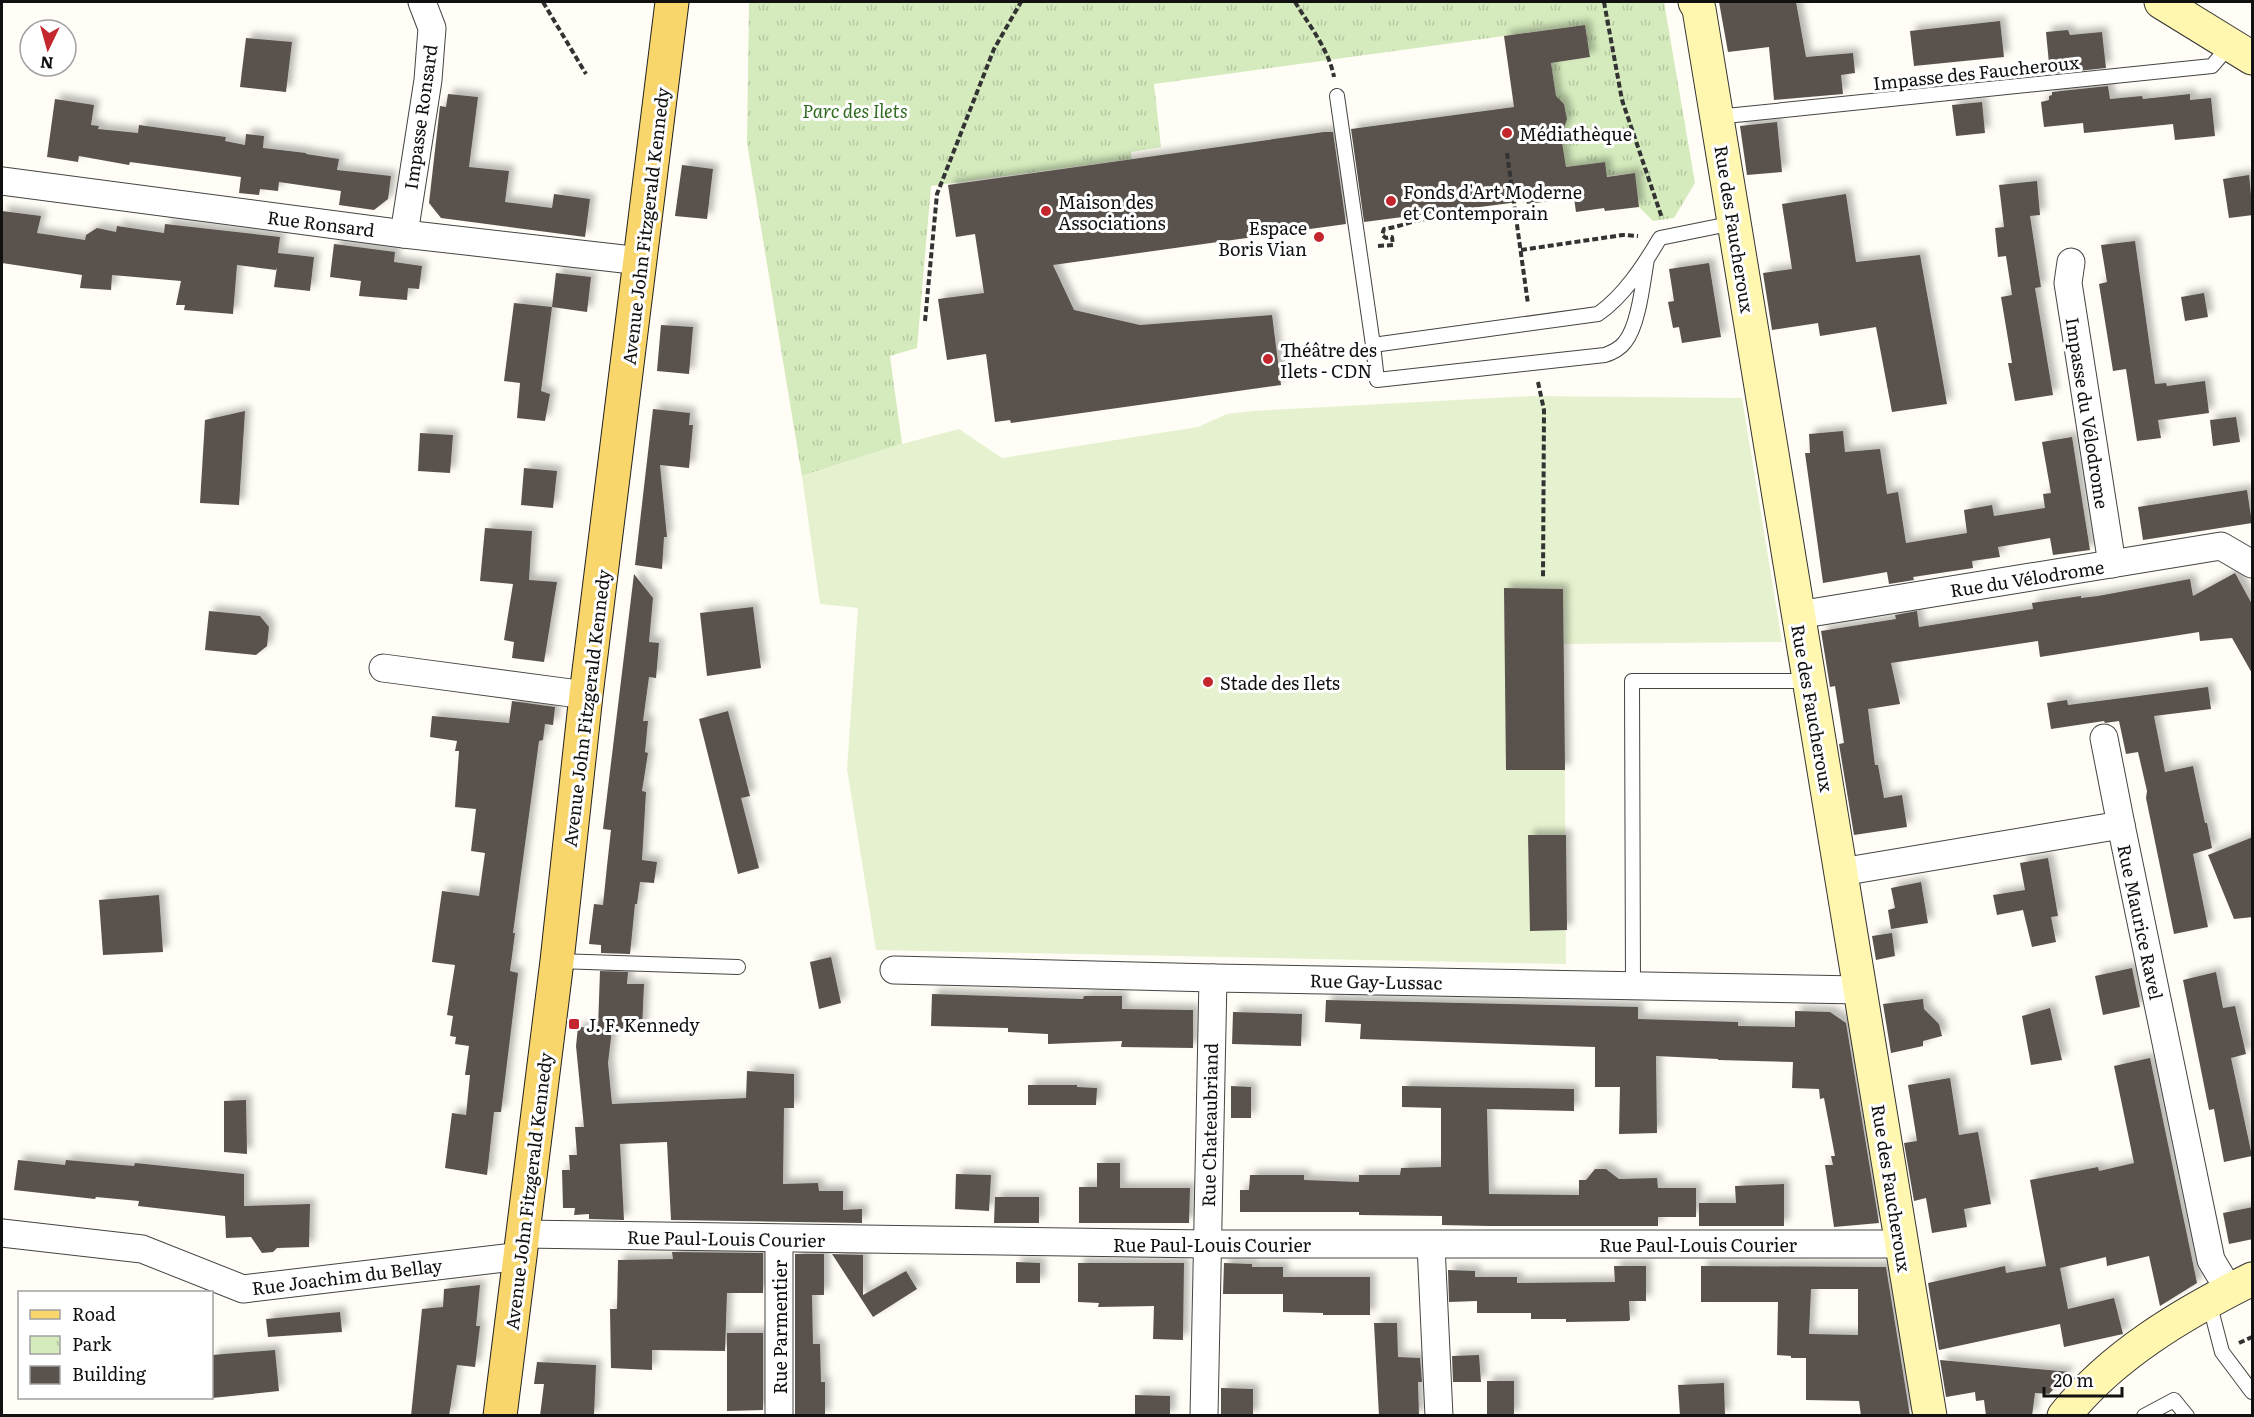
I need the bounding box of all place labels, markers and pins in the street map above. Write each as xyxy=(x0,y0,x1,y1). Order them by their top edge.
place label: Médiathèque xyxy=(1519,120,1632,147)
marker: Médiathèque xyxy=(1500,126,1514,140)
place label: Fonds d'Art Moderne et Contemporain xyxy=(1403,178,1582,226)
place label: Maison des Associations xyxy=(1058,188,1166,236)
marker: Fonds d'Art Moderne et Contemporain xyxy=(1384,194,1398,208)
marker: Maison des Associations xyxy=(1039,204,1053,218)
place label: Espace Boris Vian xyxy=(1218,214,1307,262)
marker: Espace Boris Vian xyxy=(1312,230,1326,244)
place label: Théâtre des Ilets - CDN xyxy=(1280,336,1377,384)
marker: Théâtre des Ilets - CDN xyxy=(1261,352,1275,366)
place label: Stade des Ilets xyxy=(1220,669,1340,696)
marker: Stade des Ilets xyxy=(1201,675,1215,689)
place label: J. F. Kennedy xyxy=(586,1011,700,1038)
marker: J. F. Kennedy xyxy=(567,1017,581,1031)

